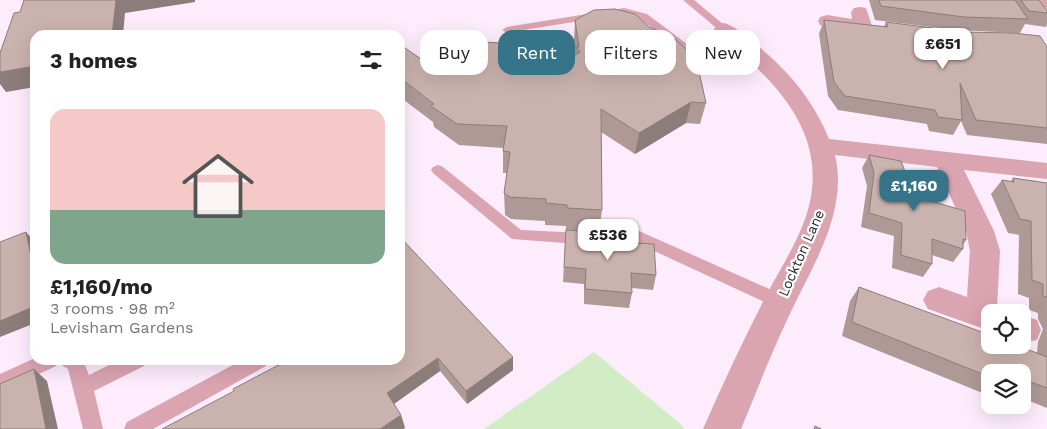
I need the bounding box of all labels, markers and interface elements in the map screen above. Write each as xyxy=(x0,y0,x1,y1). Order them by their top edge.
pin: £651 xyxy=(913,28,973,70)
chip: Buy xyxy=(420,30,488,75)
chip: Rent xyxy=(498,30,575,75)
chip: Filters xyxy=(585,30,676,75)
chip: New xyxy=(686,30,760,75)
text: £651 xyxy=(925,34,961,53)
icon: filters xyxy=(357,46,385,74)
text: 3 homes xyxy=(50,48,137,73)
icon: home xyxy=(173,141,263,231)
pin: £1,160 xyxy=(873,170,955,212)
text: £1,160 xyxy=(891,176,937,195)
street label: Lockton Lane xyxy=(775,207,827,299)
pin: £536 xyxy=(578,218,638,261)
text: £536 xyxy=(589,225,627,244)
text: £1,160/mo xyxy=(50,274,153,299)
text: 3 rooms · 98 m² xyxy=(50,299,175,318)
map controls xyxy=(981,304,1031,414)
button: locate xyxy=(981,304,1031,354)
text: Levisham Gardens xyxy=(50,318,194,337)
button: layers xyxy=(981,364,1031,414)

